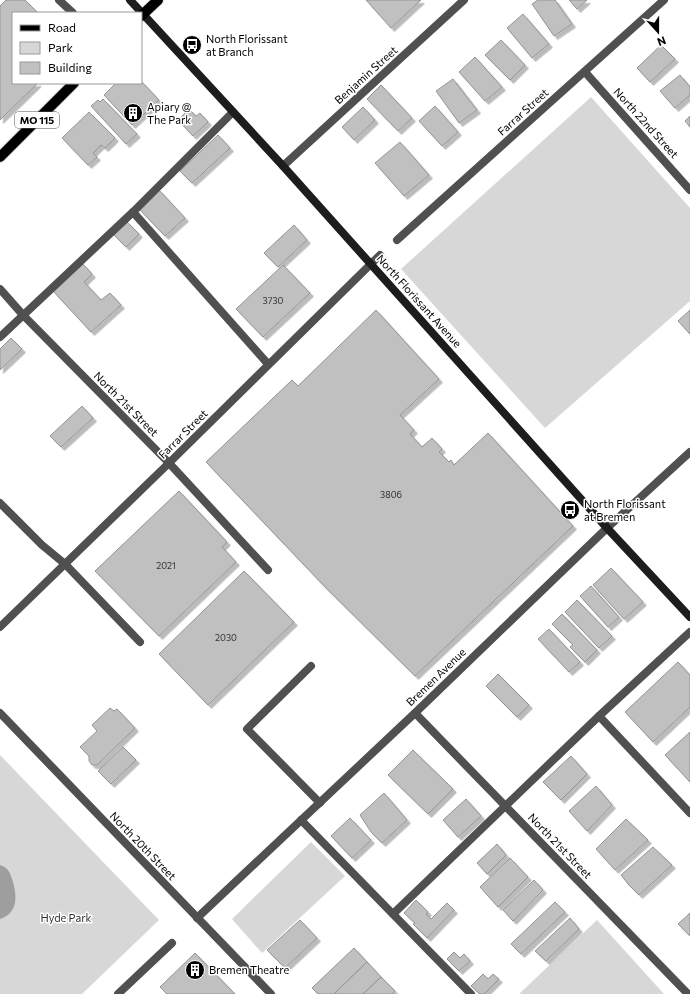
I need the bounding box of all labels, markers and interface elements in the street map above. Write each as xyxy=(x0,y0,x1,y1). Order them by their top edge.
legend xyxy=(12,12,142,84)
north arrow xyxy=(638,12,678,52)
text: Road xyxy=(48,20,76,34)
place label: North Florissant at Branch xyxy=(206,32,288,58)
bus stop icon: North Florissant at Branch xyxy=(181,34,203,56)
text: N xyxy=(656,34,668,49)
text: Park xyxy=(48,40,74,54)
street label: Benjamin Street xyxy=(332,43,400,106)
text: Building xyxy=(48,60,92,74)
street label: Farrar Street xyxy=(495,85,551,138)
street label: North 22nd Street xyxy=(611,85,682,161)
place label: Apiary @ The Park xyxy=(147,100,192,126)
building icon: Apiary @ The Park xyxy=(122,102,144,124)
road number: MO 115 xyxy=(15,112,59,128)
street label: North Florissant Avenue xyxy=(374,252,465,350)
house number: 3730 xyxy=(263,295,284,306)
street label: North 21st Street xyxy=(91,369,162,439)
street label: Farrar Street xyxy=(155,406,210,461)
house number: 3806 xyxy=(380,489,402,500)
place label: North Florissant at Bremen xyxy=(584,497,666,523)
bus stop icon: North Florissant at Bremen xyxy=(559,499,581,521)
house number: 2021 xyxy=(156,560,176,571)
house number: 2030 xyxy=(215,632,237,643)
street label: Bremen Avenue xyxy=(403,645,468,708)
street label: North 20th Street xyxy=(108,809,179,883)
street label: North 21st Street xyxy=(526,810,595,881)
park label: Hyde Park xyxy=(40,911,92,924)
building icon: Bremen Theatre xyxy=(184,959,206,981)
place label: Bremen Theatre xyxy=(209,963,290,976)

